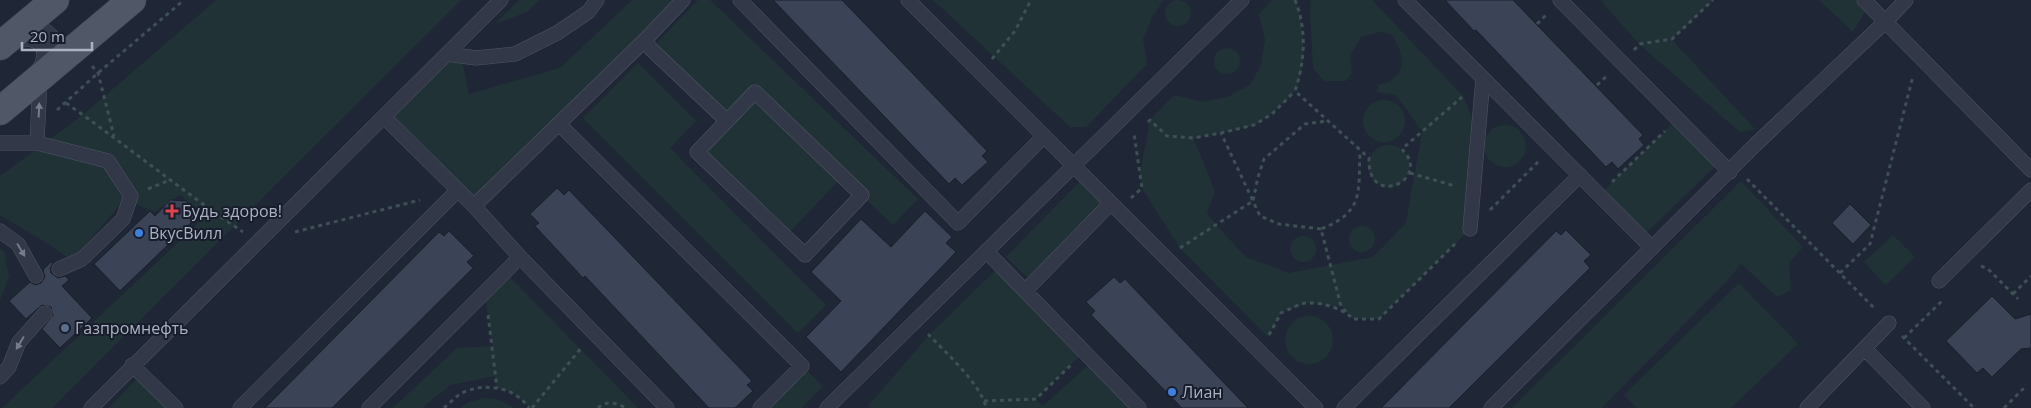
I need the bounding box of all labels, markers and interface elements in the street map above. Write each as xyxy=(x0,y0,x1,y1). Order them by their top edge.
scale bar xyxy=(22,20,92,52)
text: 20 m xyxy=(30,26,65,46)
one-way arrow xyxy=(35,102,43,118)
place label: Будь здоров! xyxy=(182,200,282,222)
marker: Будь здоров! xyxy=(166,205,178,217)
place label: ВкусВилл xyxy=(149,222,222,244)
marker: ВкусВилл xyxy=(133,227,145,239)
one-way arrow xyxy=(17,244,26,257)
place label: Газпромнефть xyxy=(75,317,189,339)
marker: Газпромнефть xyxy=(59,322,71,334)
one-way arrow xyxy=(15,337,24,350)
place label: Лиан xyxy=(1182,381,1222,403)
marker: Лиан xyxy=(1166,386,1178,398)

